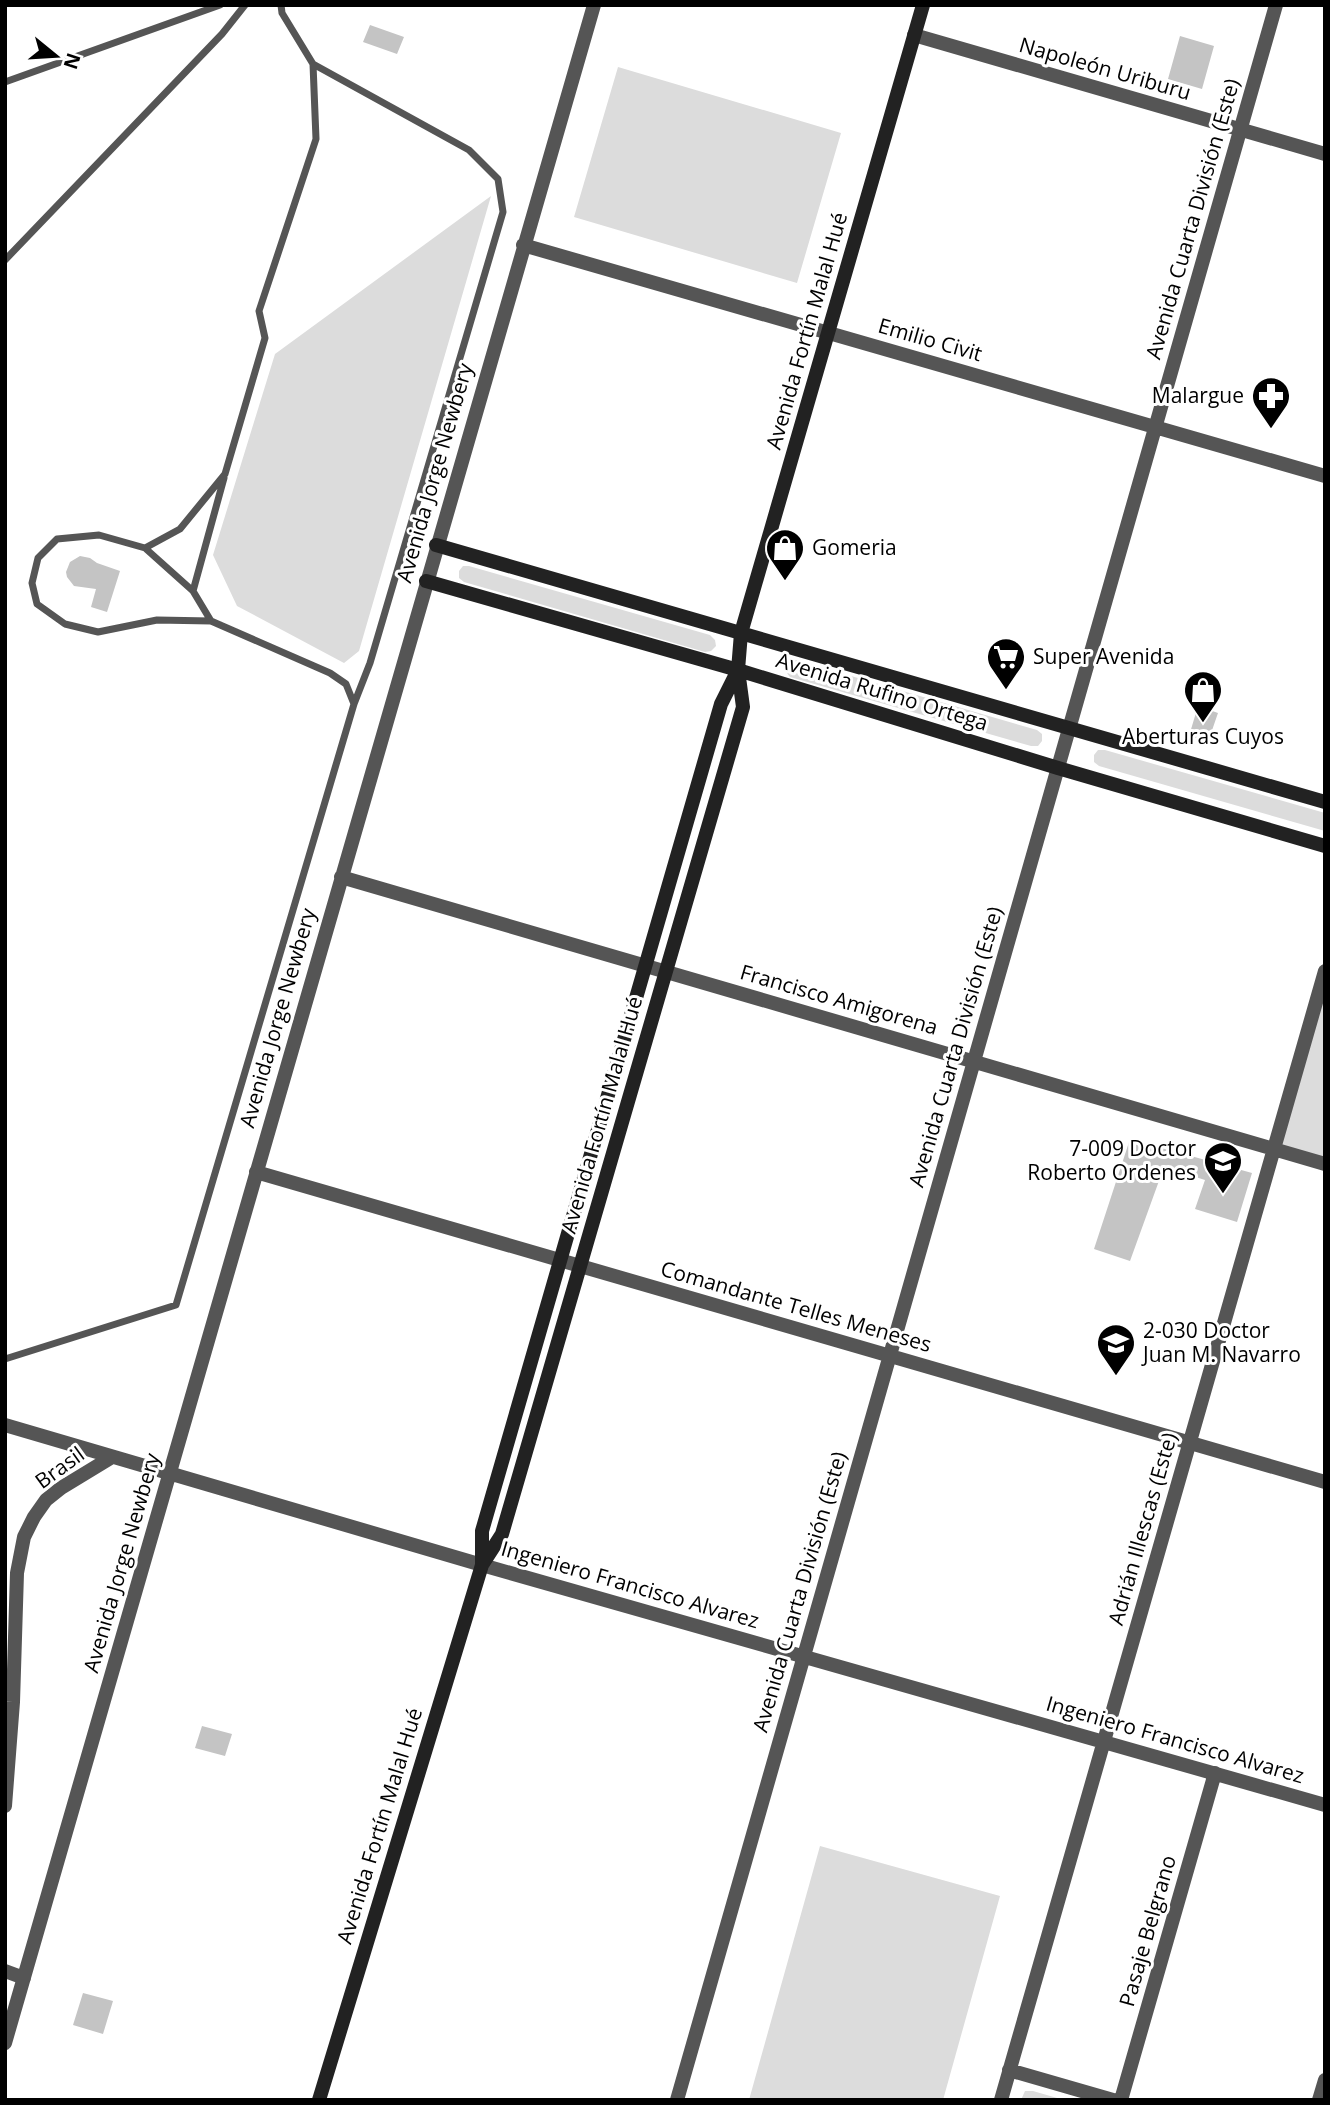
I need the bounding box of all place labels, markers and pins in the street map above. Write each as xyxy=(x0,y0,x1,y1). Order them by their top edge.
pharmacy icon: Malargue xyxy=(1250,375,1292,430)
place label: Malargue xyxy=(1152,381,1244,409)
shop icon: Gomeria xyxy=(764,527,806,582)
place label: Gomeria xyxy=(812,533,897,561)
supermarket icon: Super Avenida xyxy=(985,636,1027,691)
place label: Super Avenida xyxy=(1033,642,1174,670)
shop icon: Aberturas Cuyos xyxy=(1182,669,1224,724)
place label: Aberturas Cuyos xyxy=(1122,722,1284,750)
place label: 7-009 Doctor Roberto Ordenes xyxy=(1027,1134,1196,1186)
school or university icon: 7-009 Doctor Roberto Ordenes xyxy=(1202,1140,1244,1195)
place label: 2-030 Doctor Juan M. Navarro xyxy=(1141,1316,1301,1368)
school or university icon: 2-030 Doctor Juan M. Navarro xyxy=(1095,1322,1137,1377)

